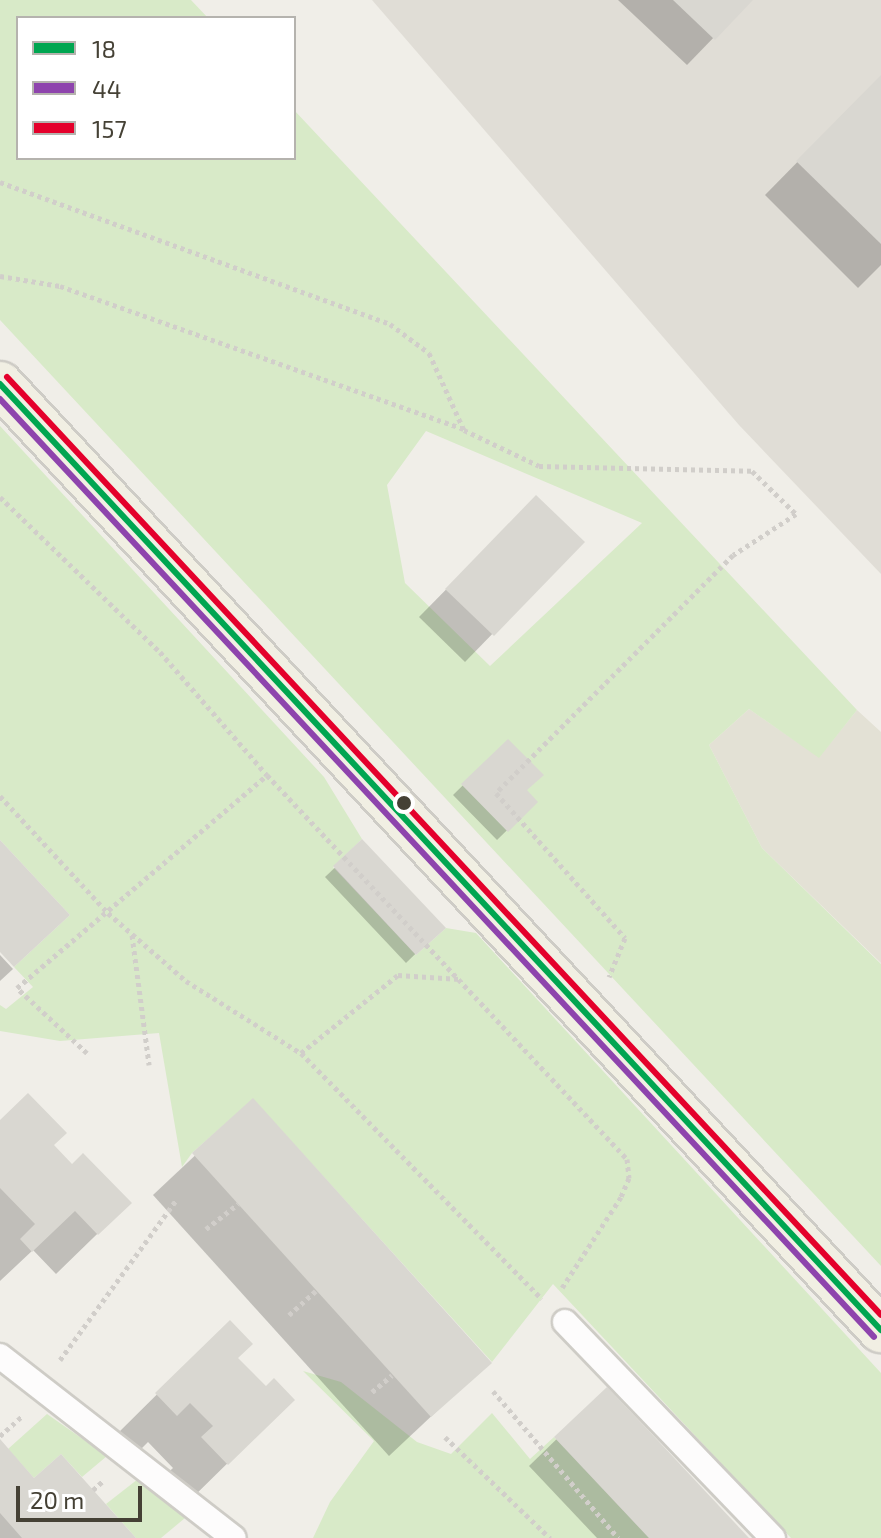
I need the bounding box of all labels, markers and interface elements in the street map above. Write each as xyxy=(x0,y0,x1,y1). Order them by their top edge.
legend xyxy=(16,16,296,160)
text: 18 xyxy=(92,34,116,63)
text: 44 xyxy=(92,74,122,103)
text: 157 xyxy=(92,114,127,143)
unlabelled marker xyxy=(396,795,412,811)
scale bar xyxy=(20,1470,146,1520)
text: 20 m xyxy=(30,1485,84,1514)

